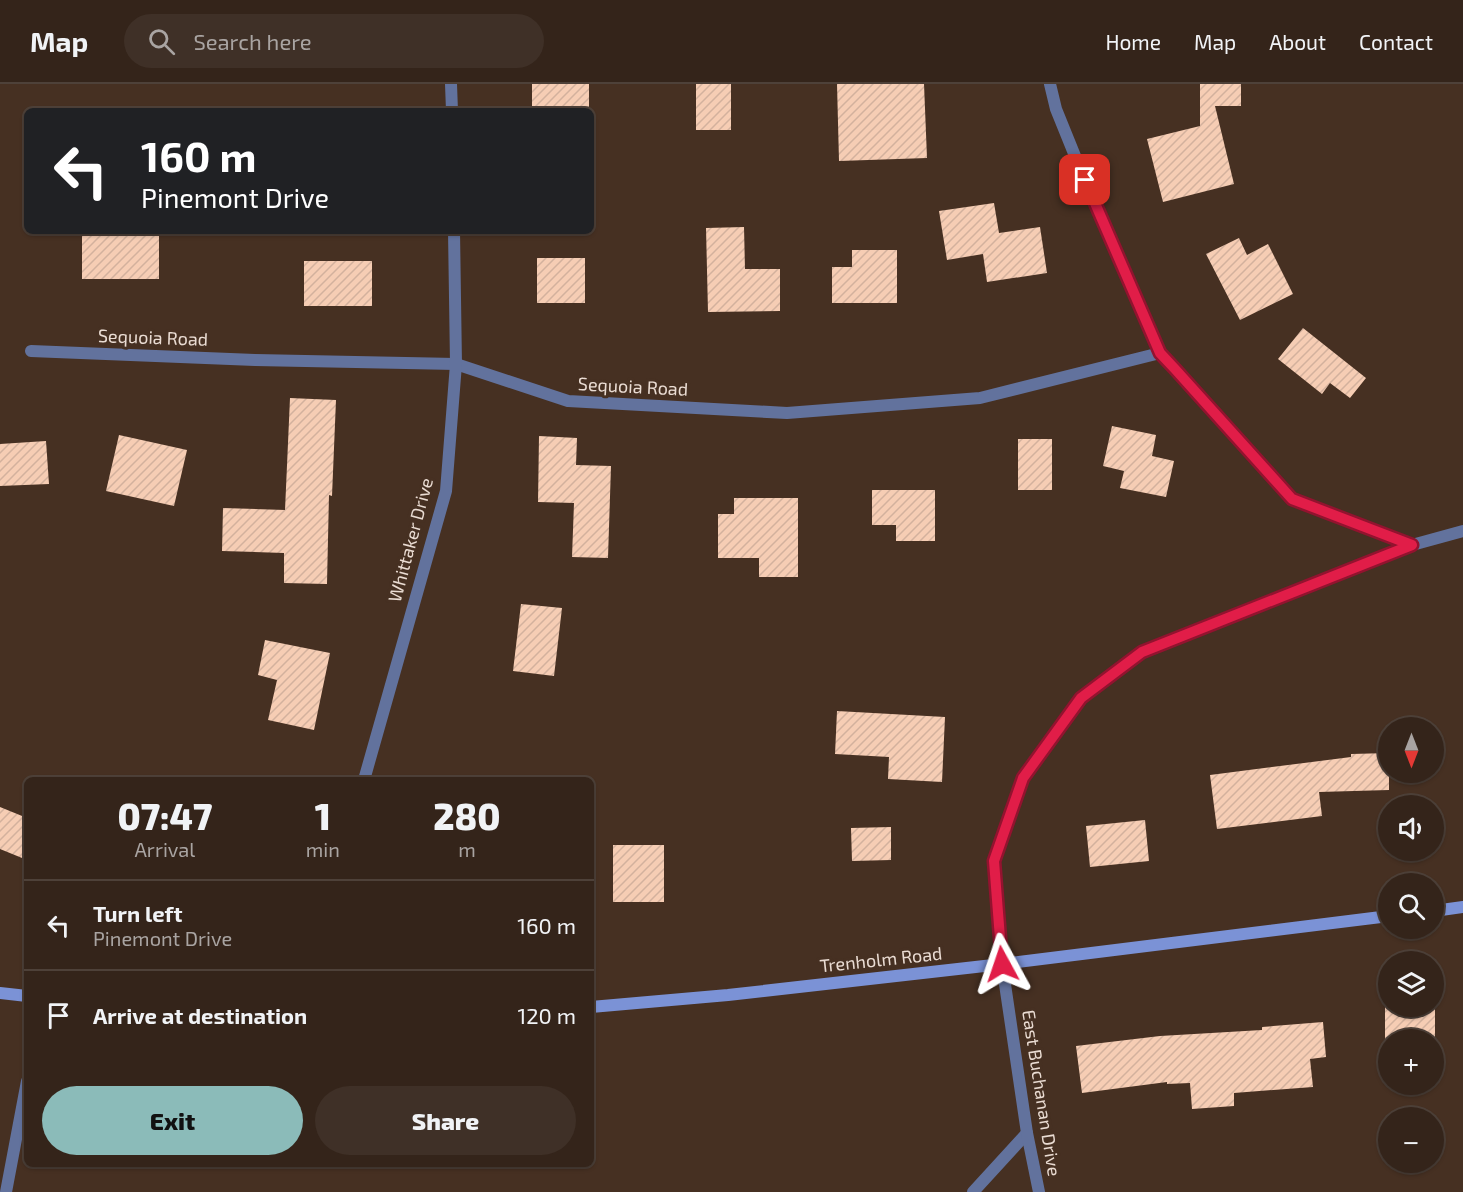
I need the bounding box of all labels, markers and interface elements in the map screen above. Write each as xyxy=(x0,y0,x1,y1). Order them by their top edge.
search box xyxy=(124,14,544,68)
text: Map xyxy=(30,24,88,58)
icon: search xyxy=(145,25,178,58)
text: Search here xyxy=(193,28,312,54)
text: Home xyxy=(1105,29,1161,54)
text: Map xyxy=(1194,29,1236,54)
text: About xyxy=(1269,29,1326,54)
text: Contact xyxy=(1359,29,1433,54)
text: 160 m xyxy=(141,130,257,180)
icon: left xyxy=(42,132,120,210)
pin xyxy=(1059,154,1110,205)
icon: arrive xyxy=(1068,163,1101,196)
text: Pinemont Drive xyxy=(141,181,329,213)
street label: Sequoia Road xyxy=(98,324,209,350)
street label: Sequoia Road xyxy=(577,372,689,400)
street label: Whittaker Drive xyxy=(383,475,437,604)
north arrow xyxy=(1378,717,1444,783)
map controls xyxy=(1378,717,1444,1173)
text: 07:47 xyxy=(117,794,212,837)
text: 1 xyxy=(315,794,331,837)
text: 280 xyxy=(433,794,501,837)
button: sound xyxy=(1378,795,1444,861)
text: Arrival xyxy=(134,837,195,861)
text: min xyxy=(306,837,340,861)
text: m xyxy=(458,837,476,861)
button: search xyxy=(1378,873,1444,939)
text: Turn left xyxy=(93,900,182,926)
icon: left xyxy=(42,909,75,942)
text: 160 m xyxy=(517,912,576,938)
text: Pinemont Drive xyxy=(93,926,232,950)
position arrow xyxy=(970,932,1034,996)
street label: Trenholm Road xyxy=(819,942,943,976)
button: layers xyxy=(1378,951,1444,1017)
icon: arrive xyxy=(42,999,75,1032)
text: Arrive at destination xyxy=(93,1002,307,1028)
text: 120 m xyxy=(517,1002,576,1028)
street label: East Buchanan Drive xyxy=(1018,1008,1066,1178)
button: + xyxy=(1378,1029,1444,1095)
button: Exit xyxy=(42,1086,303,1155)
button: Share xyxy=(315,1086,576,1155)
button: − xyxy=(1378,1107,1444,1173)

